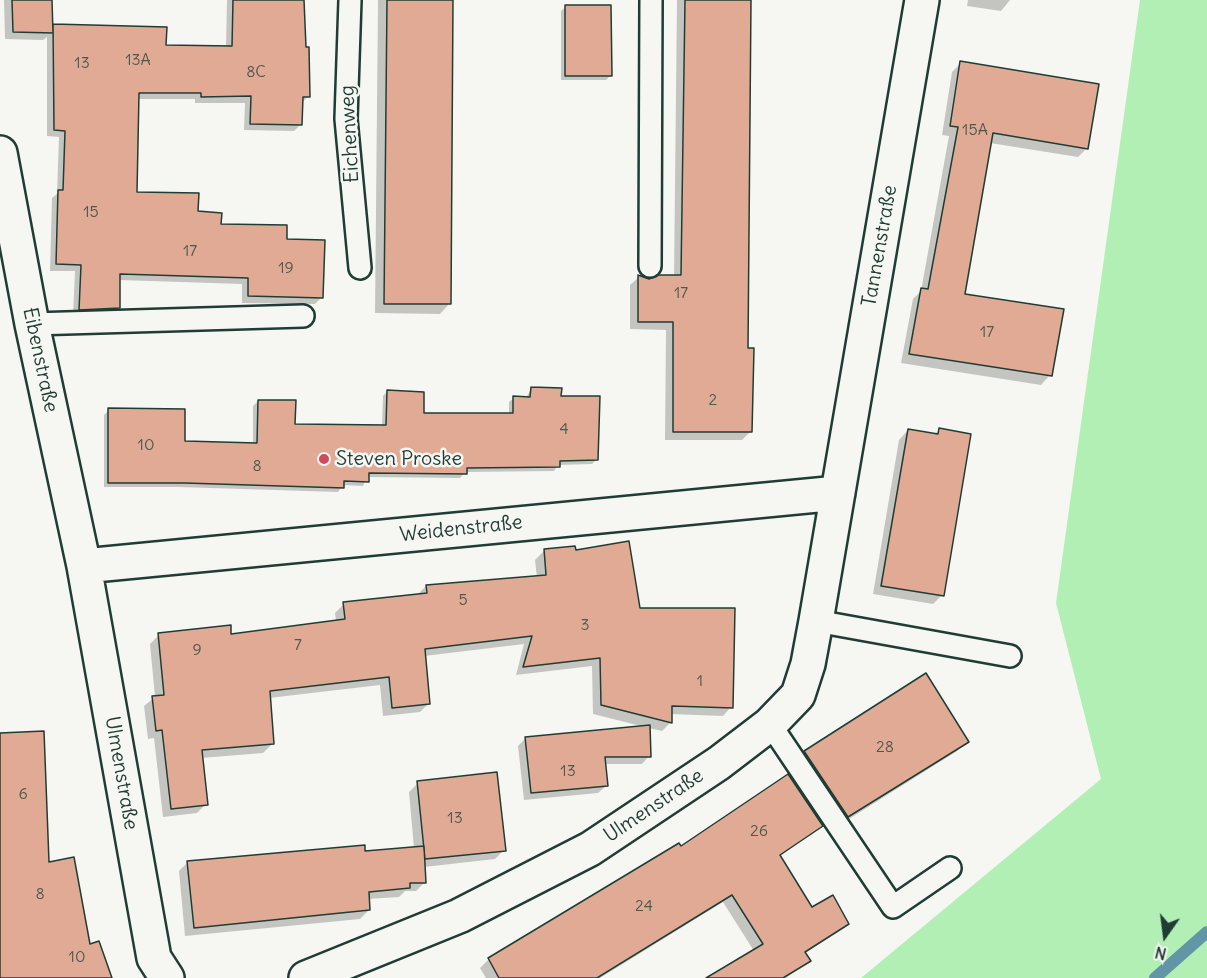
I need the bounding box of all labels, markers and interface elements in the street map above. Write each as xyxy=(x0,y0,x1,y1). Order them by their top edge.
house number: 13A xyxy=(125,50,151,70)
house number: 13 xyxy=(74,53,90,73)
house number: 8C xyxy=(246,62,266,82)
street label: Eichenweg xyxy=(335,85,365,183)
house number: 15A xyxy=(962,120,988,140)
street label: Tannenstraße xyxy=(858,183,902,309)
house number: 15 xyxy=(83,202,99,222)
house number: 17 xyxy=(183,241,197,261)
house number: 19 xyxy=(278,258,294,278)
house number: 17 xyxy=(674,283,688,303)
street label: Eibenstraße xyxy=(17,305,63,415)
house number: 17 xyxy=(980,322,994,342)
house number: 2 xyxy=(709,390,717,410)
house number: 4 xyxy=(559,419,569,439)
house number: 10 xyxy=(138,435,154,455)
place label: Steven Proske xyxy=(336,447,462,471)
marker: Steven Proske xyxy=(317,452,331,466)
house number: 8 xyxy=(252,456,262,476)
street label: Weidenstraße xyxy=(398,511,524,547)
house number: 5 xyxy=(458,590,468,610)
house number: 3 xyxy=(580,615,590,635)
house number: 7 xyxy=(294,635,302,655)
house number: 9 xyxy=(192,640,202,660)
house number: 1 xyxy=(697,671,703,691)
street label: Ulmenstraße xyxy=(99,714,143,832)
house number: 28 xyxy=(876,737,894,757)
house number: 13 xyxy=(560,761,576,781)
street label: Ulmenstraße xyxy=(600,764,708,848)
house number: 6 xyxy=(18,784,28,804)
house number: 13 xyxy=(447,808,463,828)
house number: 26 xyxy=(750,821,768,841)
house number: 8 xyxy=(35,884,45,904)
house number: 24 xyxy=(635,896,653,916)
north arrow xyxy=(1135,906,1195,966)
text: N xyxy=(1153,942,1168,965)
house number: 10 xyxy=(69,947,85,967)

